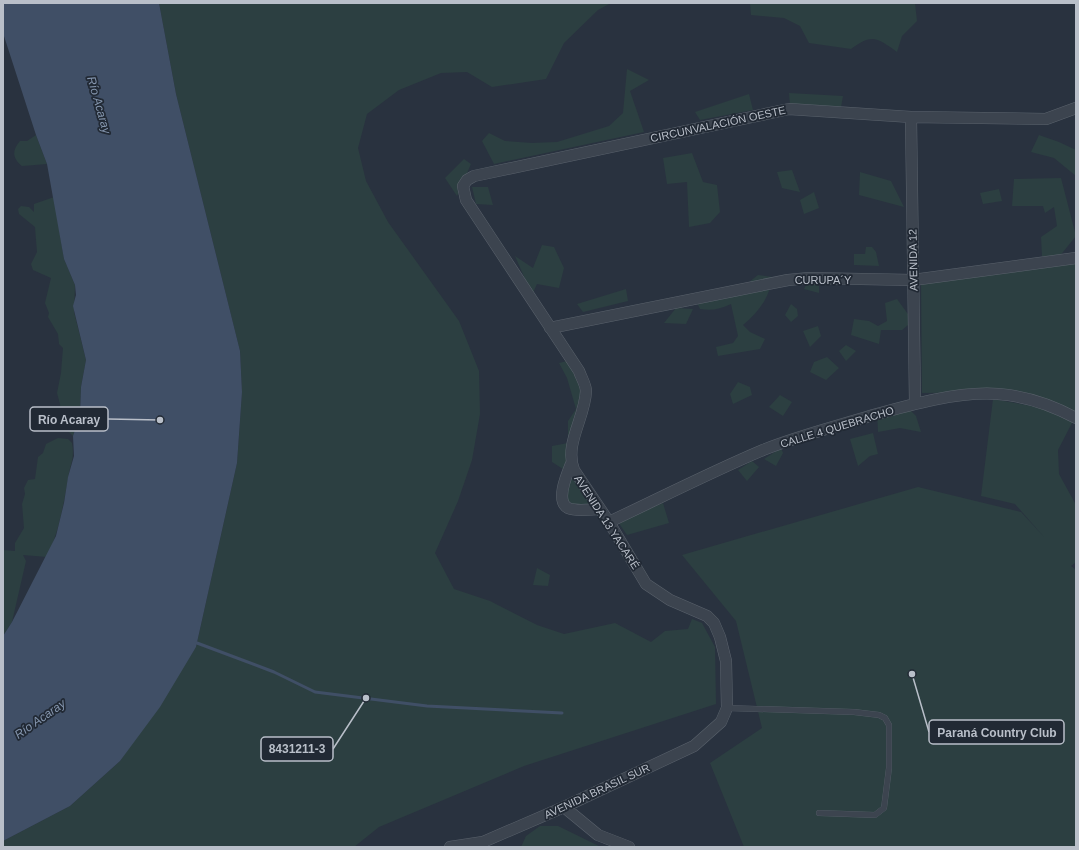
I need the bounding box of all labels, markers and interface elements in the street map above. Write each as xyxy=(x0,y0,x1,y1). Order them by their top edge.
water label: Río Acaray xyxy=(84,75,114,136)
street label: CIRCUNVALACIÓN OESTE xyxy=(649,104,787,144)
street label: AVENIDA 12 xyxy=(906,229,920,291)
street label: CURUPA´Y xyxy=(795,274,852,286)
street label: CALLE 4 QUEBRACHO xyxy=(779,404,896,450)
callout: Río Acaray xyxy=(30,407,108,431)
text: Río Acaray xyxy=(38,413,100,427)
street label: AVENIDA 13 YACARÉ xyxy=(572,473,642,571)
water label: Río Acaray xyxy=(12,696,69,742)
callout: Paraná Country Club xyxy=(929,720,1064,744)
text: Paraná Country Club xyxy=(937,726,1057,740)
callout: 8431211-3 xyxy=(261,737,333,761)
text: 8431211-3 xyxy=(269,742,326,756)
street label: AVENIDA BRASIL SUR xyxy=(542,761,652,821)

